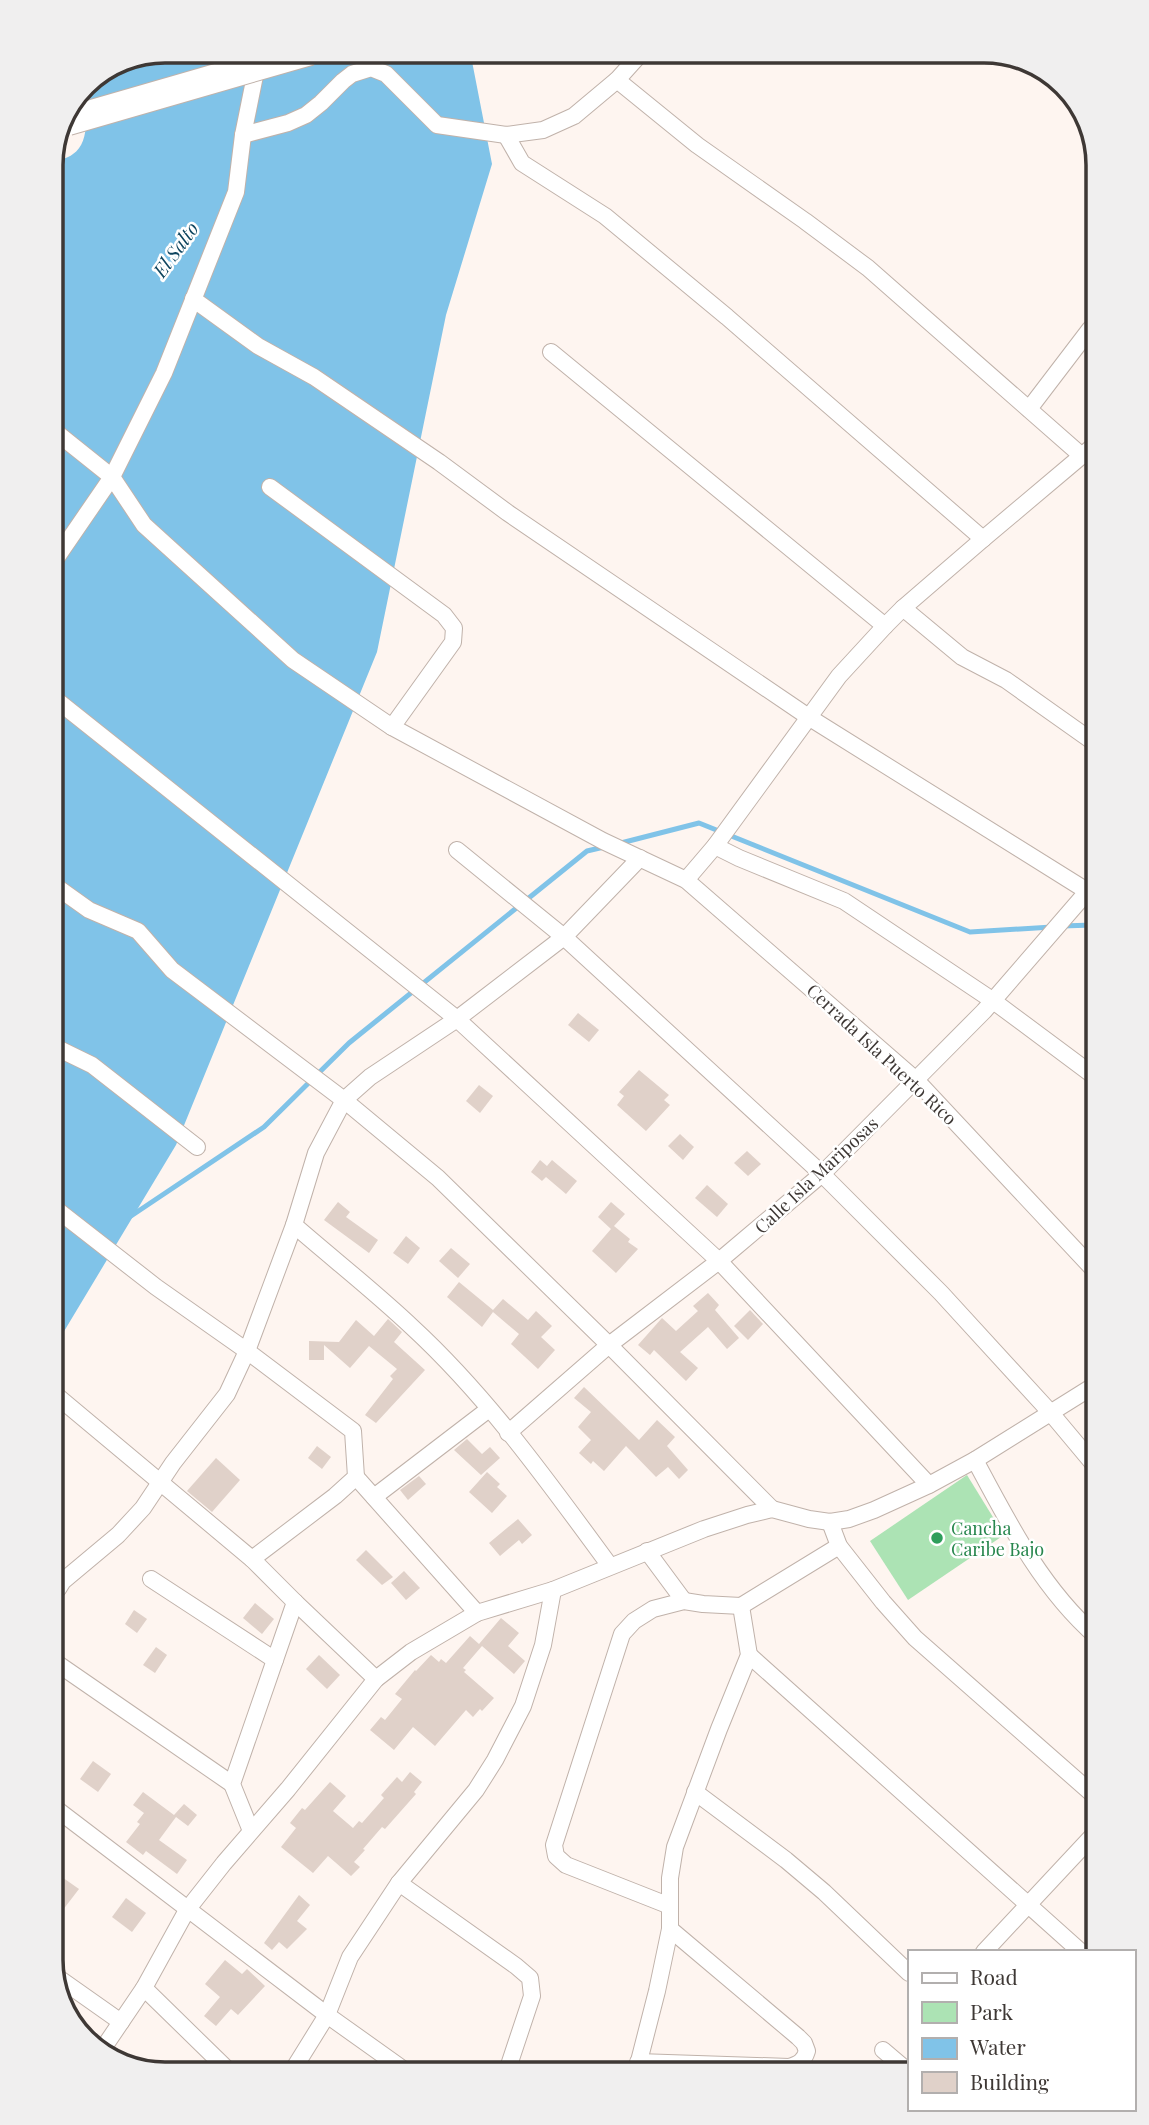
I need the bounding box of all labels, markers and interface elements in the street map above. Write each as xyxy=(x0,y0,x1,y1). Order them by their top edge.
water label: El Salto xyxy=(146,216,204,283)
street label: Cerrada Isla Puerto Rico xyxy=(802,978,962,1130)
street label: Calle Isla Mariposas xyxy=(749,1111,883,1239)
place label: Cancha Caribe Bajo xyxy=(951,1516,1044,1561)
marker: Cancha Caribe Bajo xyxy=(929,1530,945,1546)
legend xyxy=(908,1950,1135,2111)
text: Road xyxy=(970,1962,1018,1990)
text: Park xyxy=(970,1997,1014,2025)
text: Water xyxy=(969,2032,1026,2060)
text: Building xyxy=(970,2067,1049,2095)

